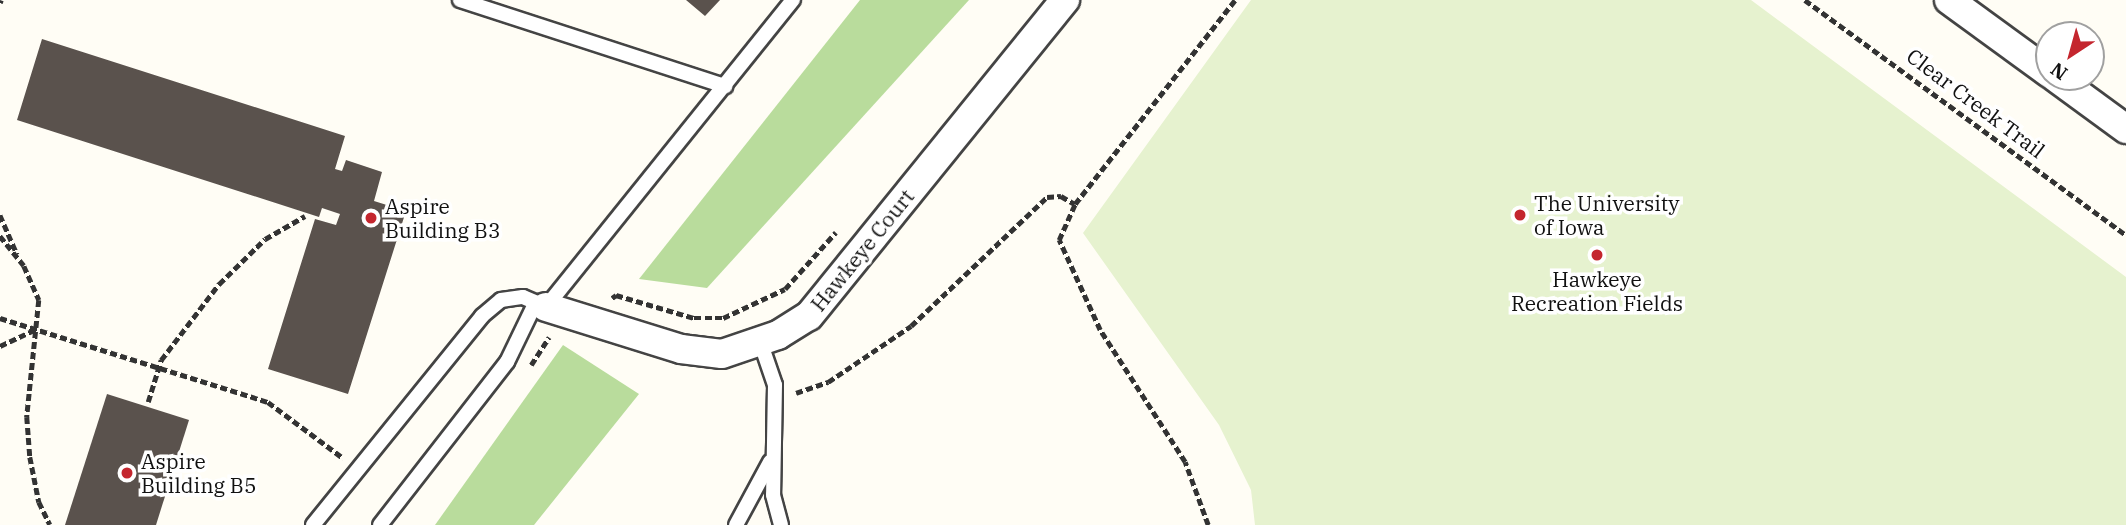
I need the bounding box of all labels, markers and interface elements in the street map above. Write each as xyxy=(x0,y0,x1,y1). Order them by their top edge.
north arrow xyxy=(2035,21,2105,91)
street label: Clear Creek Trail xyxy=(1902,43,2050,163)
text: N xyxy=(2046,57,2072,85)
street label: Hawkeye Court xyxy=(805,184,919,316)
place label: The University of Iowa xyxy=(1534,190,1679,240)
place label: Aspire Building B3 xyxy=(385,193,501,243)
marker: The University of Iowa xyxy=(1512,207,1528,223)
marker: Aspire Building B3 xyxy=(363,210,379,226)
marker: Hawkeye Recreation Fields xyxy=(1589,247,1605,263)
place label: Hawkeye Recreation Fields xyxy=(1511,266,1683,316)
place label: Aspire Building B5 xyxy=(141,448,257,498)
marker: Aspire Building B5 xyxy=(119,465,135,481)

